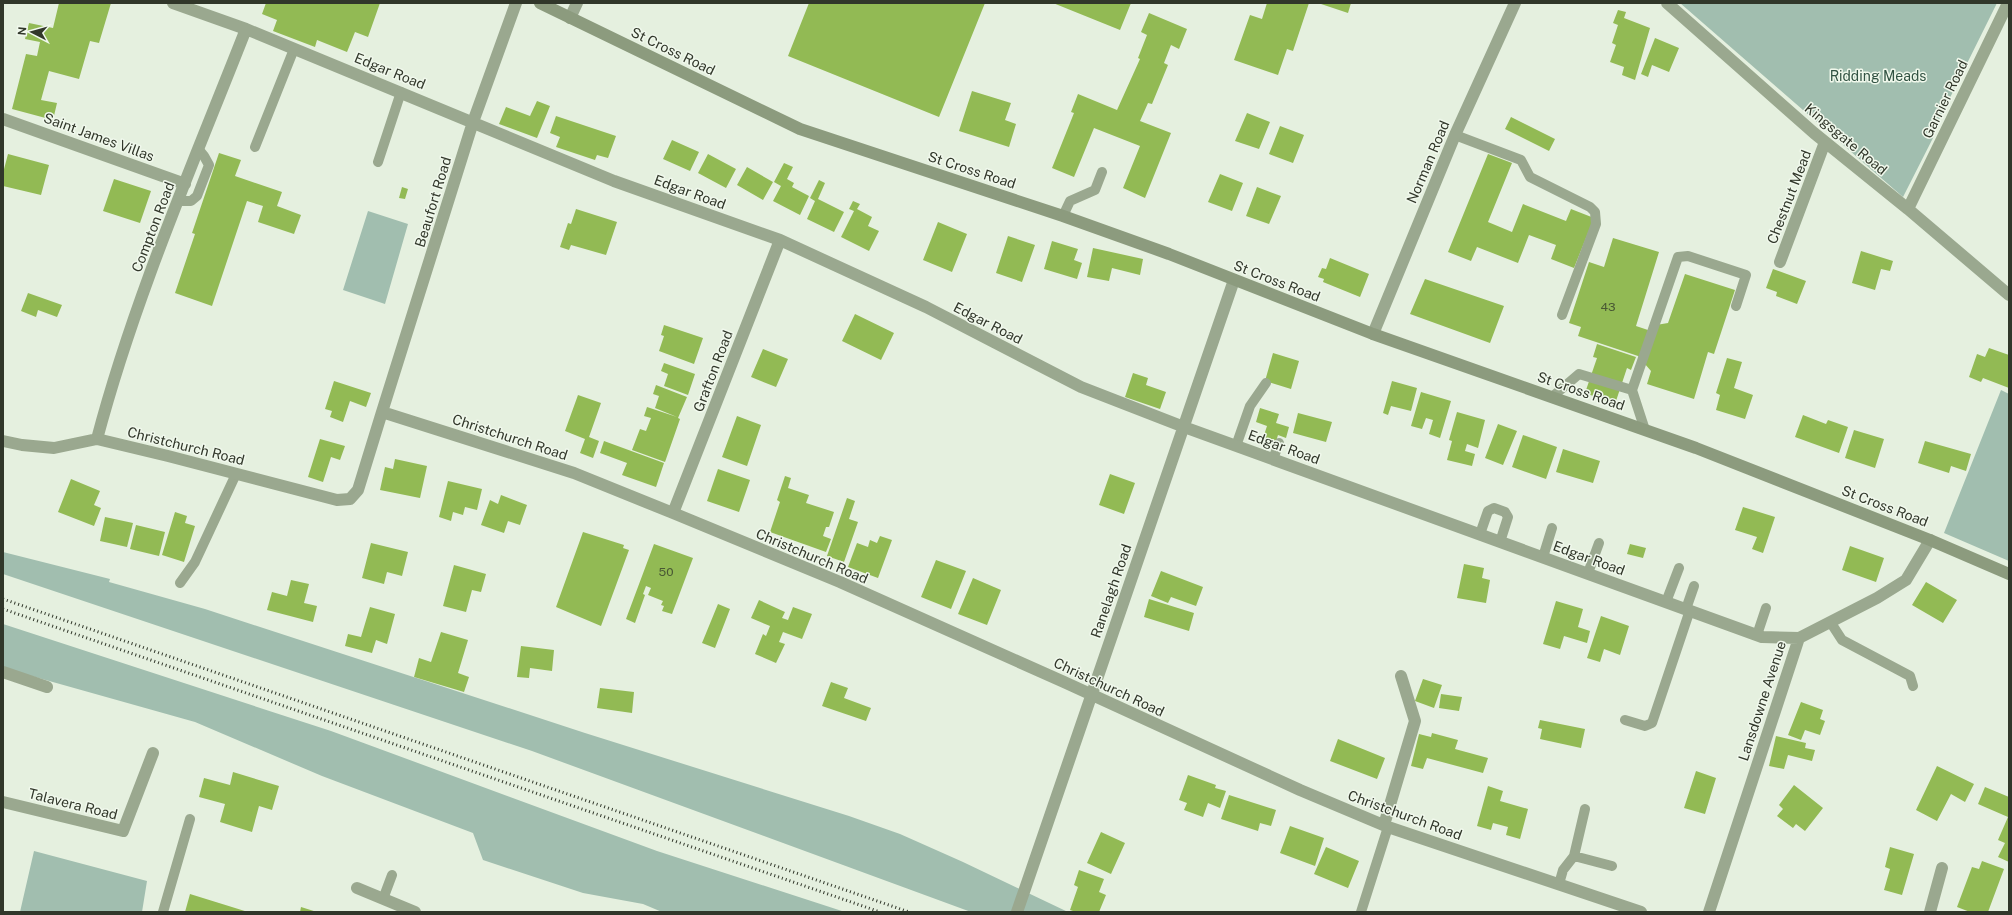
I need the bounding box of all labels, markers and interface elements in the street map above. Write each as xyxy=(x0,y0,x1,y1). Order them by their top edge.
north arrow xyxy=(12,12,52,52)
street label: St Cross Road xyxy=(628,24,718,78)
text: N xyxy=(16,26,28,36)
street label: Edgar Road xyxy=(352,49,428,93)
street label: Garnier Road xyxy=(1919,57,1971,141)
park label: Ridding Meads xyxy=(1830,68,1926,84)
street label: Kingsgate Road xyxy=(1802,100,1890,178)
street label: Saint James Villas xyxy=(42,110,156,164)
street label: Norman Road xyxy=(1403,118,1453,206)
street label: St Cross Road xyxy=(926,148,1018,192)
street label: Chestnut Mead xyxy=(1764,148,1814,246)
street label: Beaufort Road xyxy=(412,155,454,249)
street label: Edgar Road xyxy=(652,172,728,212)
street label: Compton Road xyxy=(128,180,178,274)
street label: St Cross Road xyxy=(1231,257,1323,305)
street label: Edgar Road xyxy=(951,299,1025,347)
house number: 43 xyxy=(1600,300,1616,314)
street label: Grafton Road xyxy=(690,328,736,414)
street label: St Cross Road xyxy=(1535,369,1627,413)
street label: Christchurch Road xyxy=(450,411,570,463)
street label: Christchurch Road xyxy=(126,424,246,468)
street label: Edgar Road xyxy=(1246,427,1322,467)
street label: St Cross Road xyxy=(1839,482,1931,530)
street label: Christchurch Road xyxy=(754,525,870,587)
street label: Edgar Road xyxy=(1551,538,1627,578)
street label: Ranelagh Road xyxy=(1087,542,1135,640)
house number: 50 xyxy=(658,565,674,579)
street label: Lansdowne Avenue xyxy=(1735,639,1789,763)
street label: Christchurch Road xyxy=(1051,654,1167,720)
street label: Talavera Road xyxy=(27,785,119,823)
street label: Christchurch Road xyxy=(1346,787,1464,843)

